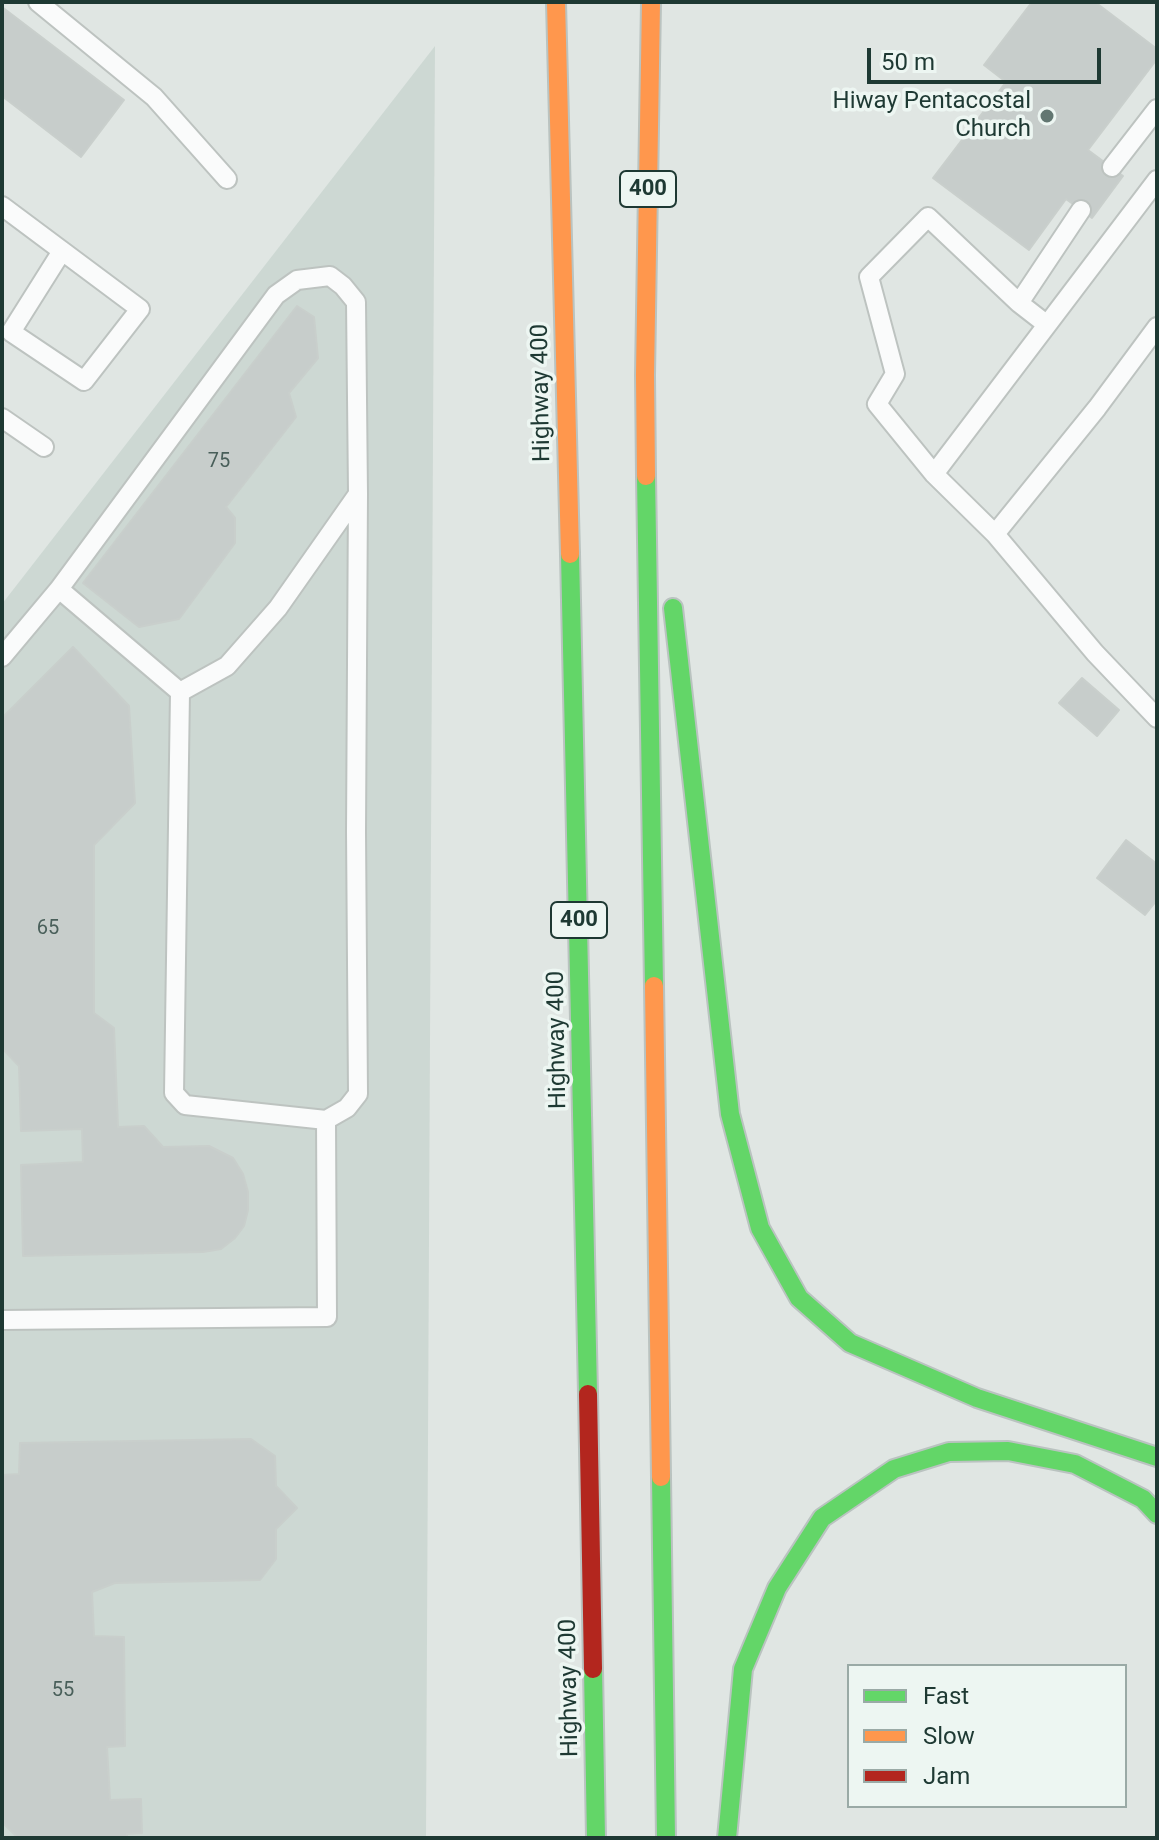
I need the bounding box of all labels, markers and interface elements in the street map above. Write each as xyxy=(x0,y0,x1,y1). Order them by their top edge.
scale bar xyxy=(871,32,1105,82)
text: 50 m xyxy=(881,48,935,76)
place label: Hiway Pentacostal Church xyxy=(833,88,1031,144)
marker: Hiway Pentacostal Church xyxy=(1038,107,1056,125)
road number: 400 xyxy=(620,171,676,207)
street label: Highway 400 xyxy=(526,324,558,462)
house number: 75 xyxy=(208,450,230,474)
road number: 400 xyxy=(551,902,607,938)
house number: 65 xyxy=(37,917,59,941)
street label: Highway 400 xyxy=(542,971,574,1109)
street label: Highway 400 xyxy=(554,1619,586,1757)
legend xyxy=(847,1664,1127,1808)
house number: 55 xyxy=(52,1679,74,1703)
text: Fast xyxy=(923,1682,969,1710)
text: Slow xyxy=(923,1722,975,1750)
text: Jam xyxy=(923,1762,970,1790)

